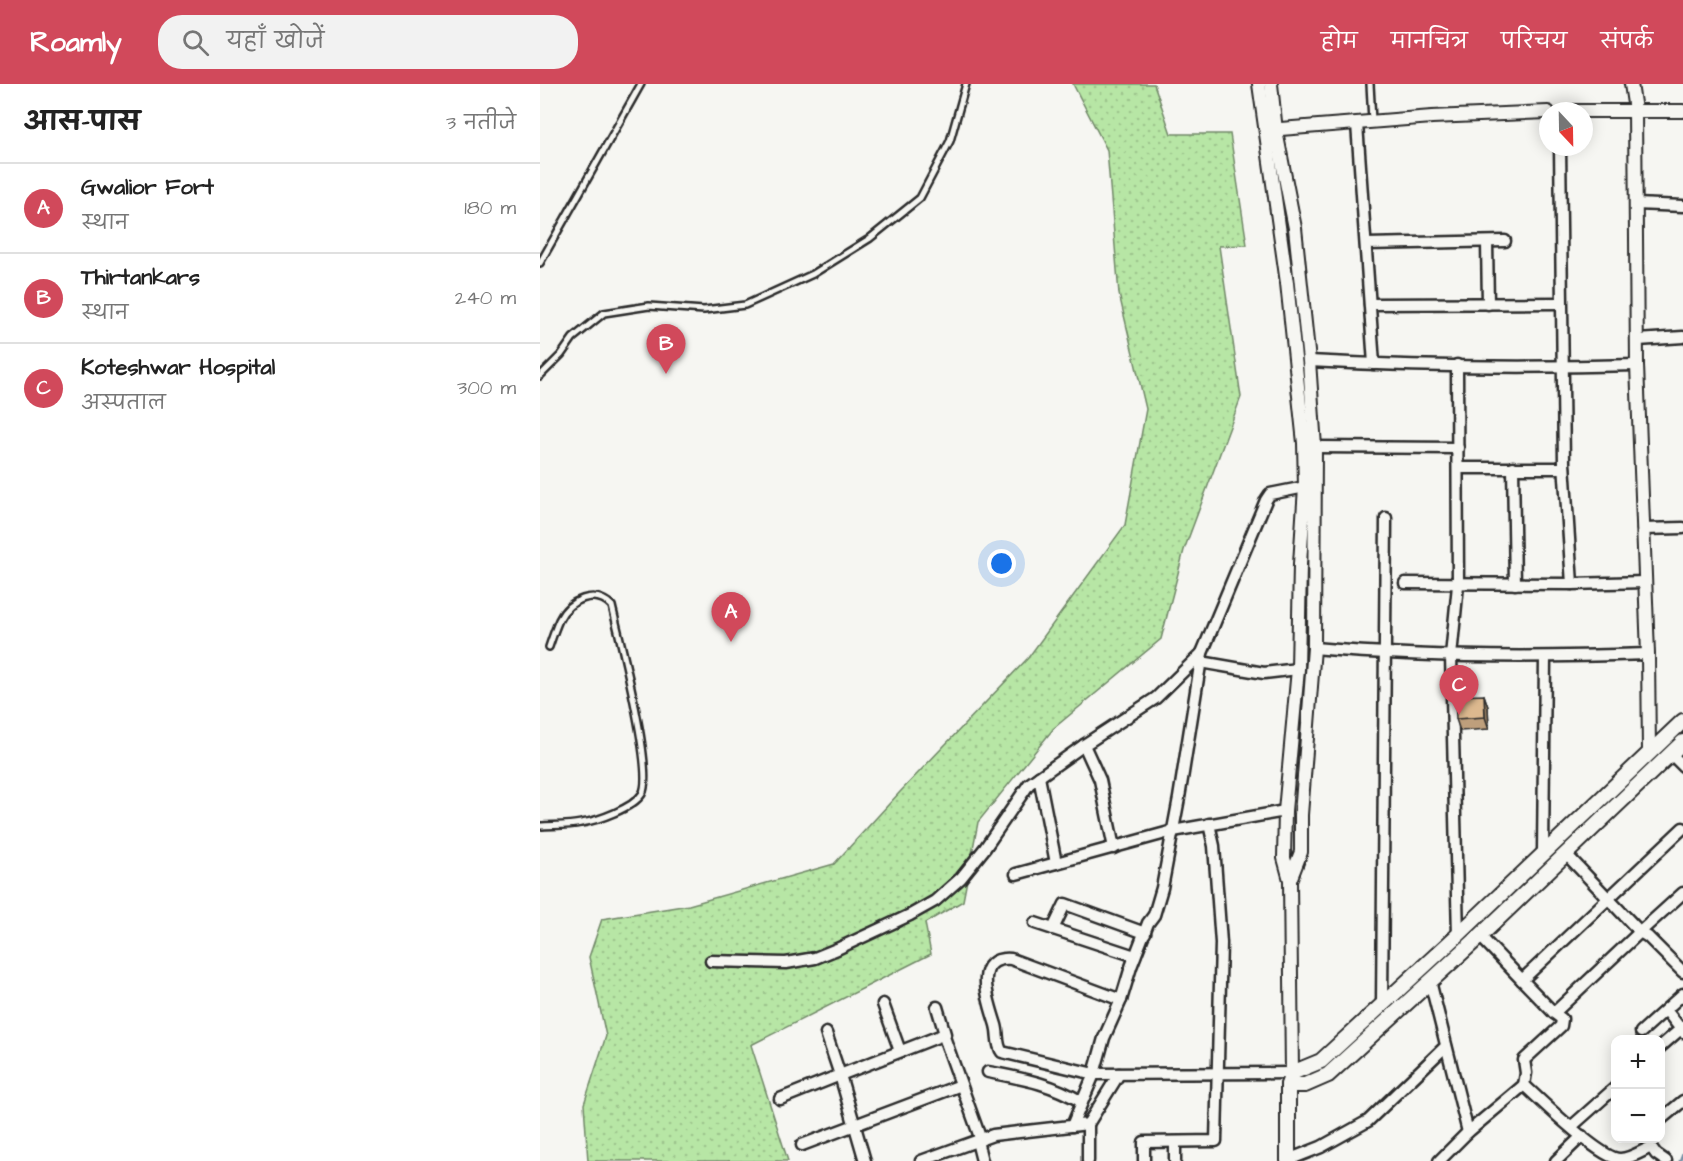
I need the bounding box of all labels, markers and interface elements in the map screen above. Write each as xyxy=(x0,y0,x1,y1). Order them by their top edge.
search box xyxy=(158,15,578,69)
text: Roamly xyxy=(30,23,122,62)
icon: search xyxy=(179,26,212,59)
text: यहाँ खोजें xyxy=(227,26,324,57)
text: होम xyxy=(1321,27,1358,56)
text: मानचित्र xyxy=(1391,27,1468,56)
text: परिचय xyxy=(1501,27,1567,56)
text: संपर्क xyxy=(1600,27,1653,56)
north arrow xyxy=(1539,102,1593,156)
text: आस-पास xyxy=(24,104,140,140)
text: 3 नतीजे xyxy=(446,109,516,137)
text: Gwalior Fort xyxy=(81,172,214,203)
text: A xyxy=(37,194,50,222)
text: 180 m xyxy=(464,194,516,222)
text: स्थान xyxy=(81,209,128,237)
text: Thirtankars xyxy=(81,262,200,293)
text: B xyxy=(36,284,51,312)
text: 240 m xyxy=(455,284,516,312)
text: स्थान xyxy=(81,299,128,327)
pin: B xyxy=(646,324,686,374)
text: Koteshwar Hospital xyxy=(81,352,275,383)
text: C xyxy=(36,374,51,402)
text: 300 m xyxy=(457,374,516,402)
text: अस्पताल xyxy=(81,389,166,417)
your location xyxy=(987,549,1016,578)
pin: A xyxy=(712,592,750,642)
pin: C xyxy=(1440,666,1478,715)
map controls xyxy=(1611,1035,1665,1143)
button: + xyxy=(1611,1035,1665,1089)
button: − xyxy=(1611,1089,1665,1143)

